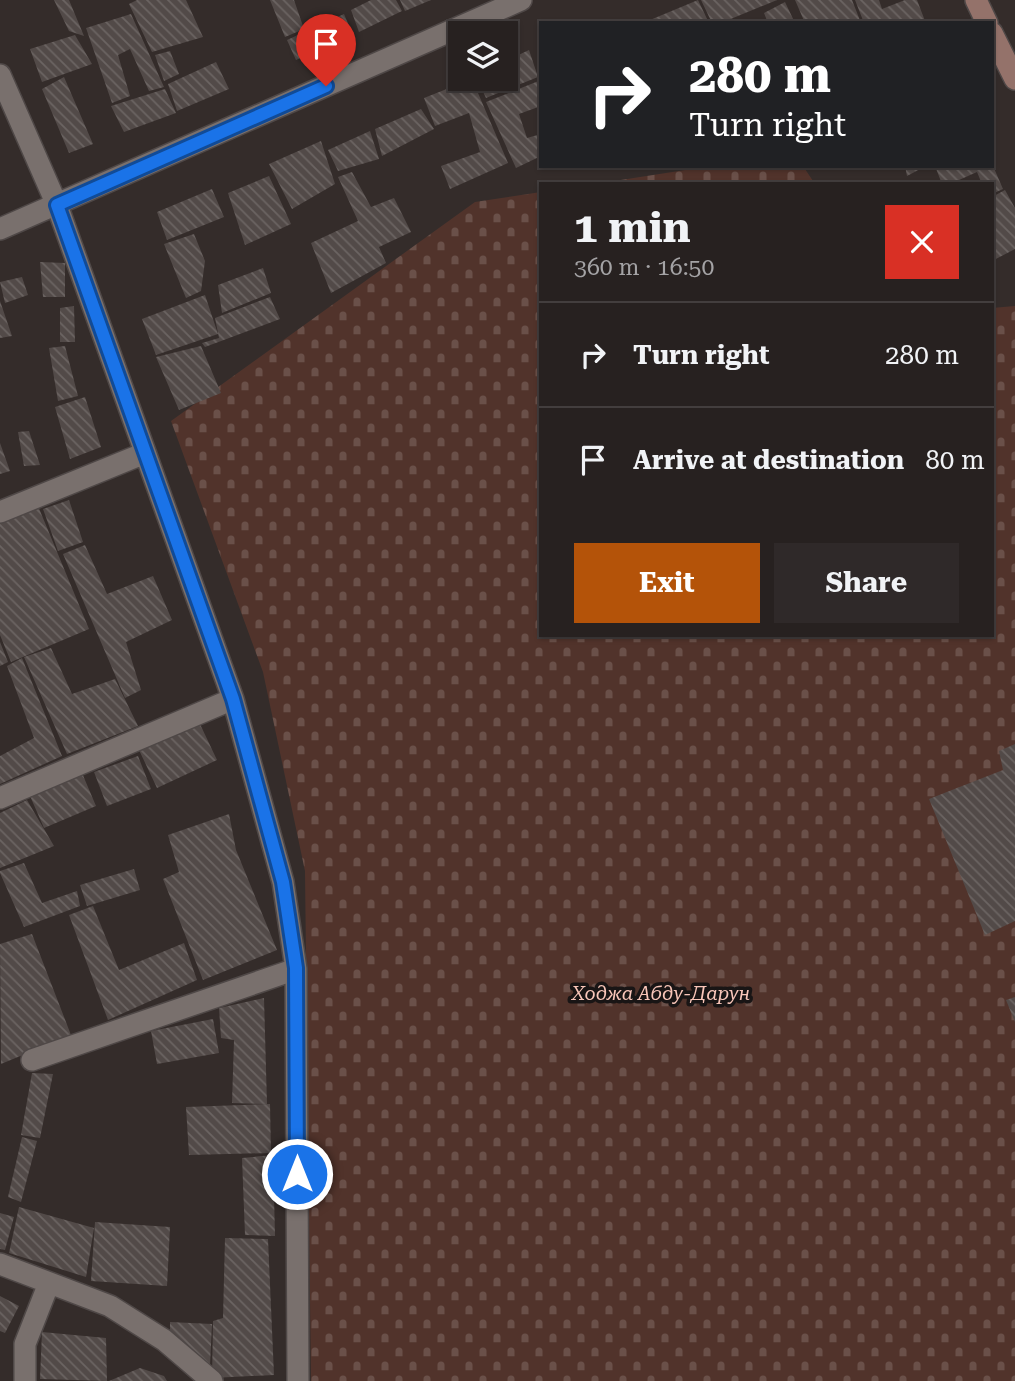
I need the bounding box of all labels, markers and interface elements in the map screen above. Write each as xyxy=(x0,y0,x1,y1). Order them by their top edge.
pin xyxy=(296,14,356,86)
map controls xyxy=(448,21,518,91)
button: layers xyxy=(448,21,518,91)
icon: arrive xyxy=(307,25,345,63)
text: 280 m xyxy=(689,47,831,104)
icon: right xyxy=(574,49,665,140)
text: Turn right xyxy=(689,106,846,144)
text: 1 min xyxy=(574,203,691,252)
button: close xyxy=(885,205,959,279)
text: 360 m · 16:50 xyxy=(574,254,714,281)
icon: right xyxy=(574,336,612,374)
text: Turn right xyxy=(633,340,769,370)
text: 280 m xyxy=(885,340,959,370)
icon: arrive xyxy=(574,441,612,479)
text: Arrive at destination xyxy=(633,445,904,475)
text: 80 m xyxy=(925,445,985,475)
button: Exit xyxy=(574,543,760,623)
button: Share xyxy=(774,543,959,623)
park label: Ходжа Абду-Дарун xyxy=(571,982,750,1005)
position arrow xyxy=(260,1137,334,1211)

